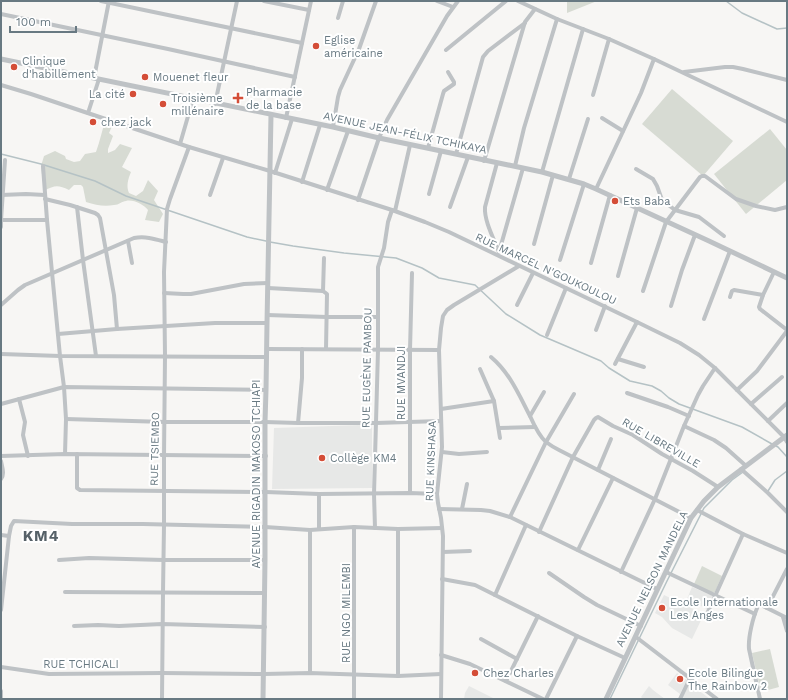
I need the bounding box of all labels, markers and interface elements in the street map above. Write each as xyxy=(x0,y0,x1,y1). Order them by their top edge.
scale bar xyxy=(10,8,76,34)
text: 100 m xyxy=(16,15,51,29)
place label: Eglise américaine xyxy=(324,34,383,60)
marker: Eglise américaine xyxy=(311,41,321,51)
place label: Clinique d'habillement xyxy=(22,55,96,81)
marker: Clinique d'habillement xyxy=(9,62,19,72)
place label: Mouenet fleur xyxy=(153,71,229,84)
marker: Mouenet fleur xyxy=(140,72,150,82)
place label: Pharmacie de la base xyxy=(246,86,302,112)
place label: La cité xyxy=(89,88,125,101)
marker: La cité xyxy=(128,89,138,99)
place label: Troisième millénaire xyxy=(171,92,224,118)
marker: Pharmacie de la base xyxy=(233,93,243,103)
marker: Troisième millénaire xyxy=(158,99,168,109)
street label: AVENUE JEAN-FÉLIX TCHIKAYA xyxy=(322,108,488,157)
place label: chez jack xyxy=(101,116,152,129)
marker: chez jack xyxy=(88,117,98,127)
place label: Ets Baba xyxy=(623,195,671,208)
marker: Ets Baba xyxy=(610,196,620,206)
street label: RUE MARCEL N'GOUKOULOU xyxy=(473,231,619,307)
street label: RUE EUGÈNE PAMBOU xyxy=(358,308,375,428)
street label: RUE MVANDJI xyxy=(395,346,408,420)
street label: AVENUE RIGADIN MAKOSO TCHIAPI xyxy=(250,379,263,569)
street label: RUE TSIEMBO xyxy=(148,412,162,486)
street label: RUE LIBREVILLE xyxy=(620,415,702,471)
street label: RUE KINSHASA xyxy=(423,420,439,502)
place label: Collège KM4 xyxy=(330,452,397,465)
marker: Collège KM4 xyxy=(317,453,327,463)
street label: AVENUE NELSON MANDELA xyxy=(613,509,691,649)
district label: KM4 xyxy=(23,527,59,545)
street label: RUE NGO MILEMBI xyxy=(340,563,353,663)
place label: Ecole Internationale Les Anges xyxy=(670,596,778,622)
marker: Ecole Internationale Les Anges xyxy=(657,603,667,613)
street label: RUE TCHICALI xyxy=(43,658,119,671)
place label: Chez Charles xyxy=(483,667,554,680)
place label: Ecole Bilingue The Rainbow 2 xyxy=(688,667,767,693)
marker: Chez Charles xyxy=(470,668,480,678)
marker: Ecole Bilingue The Rainbow 2 xyxy=(675,674,685,684)

